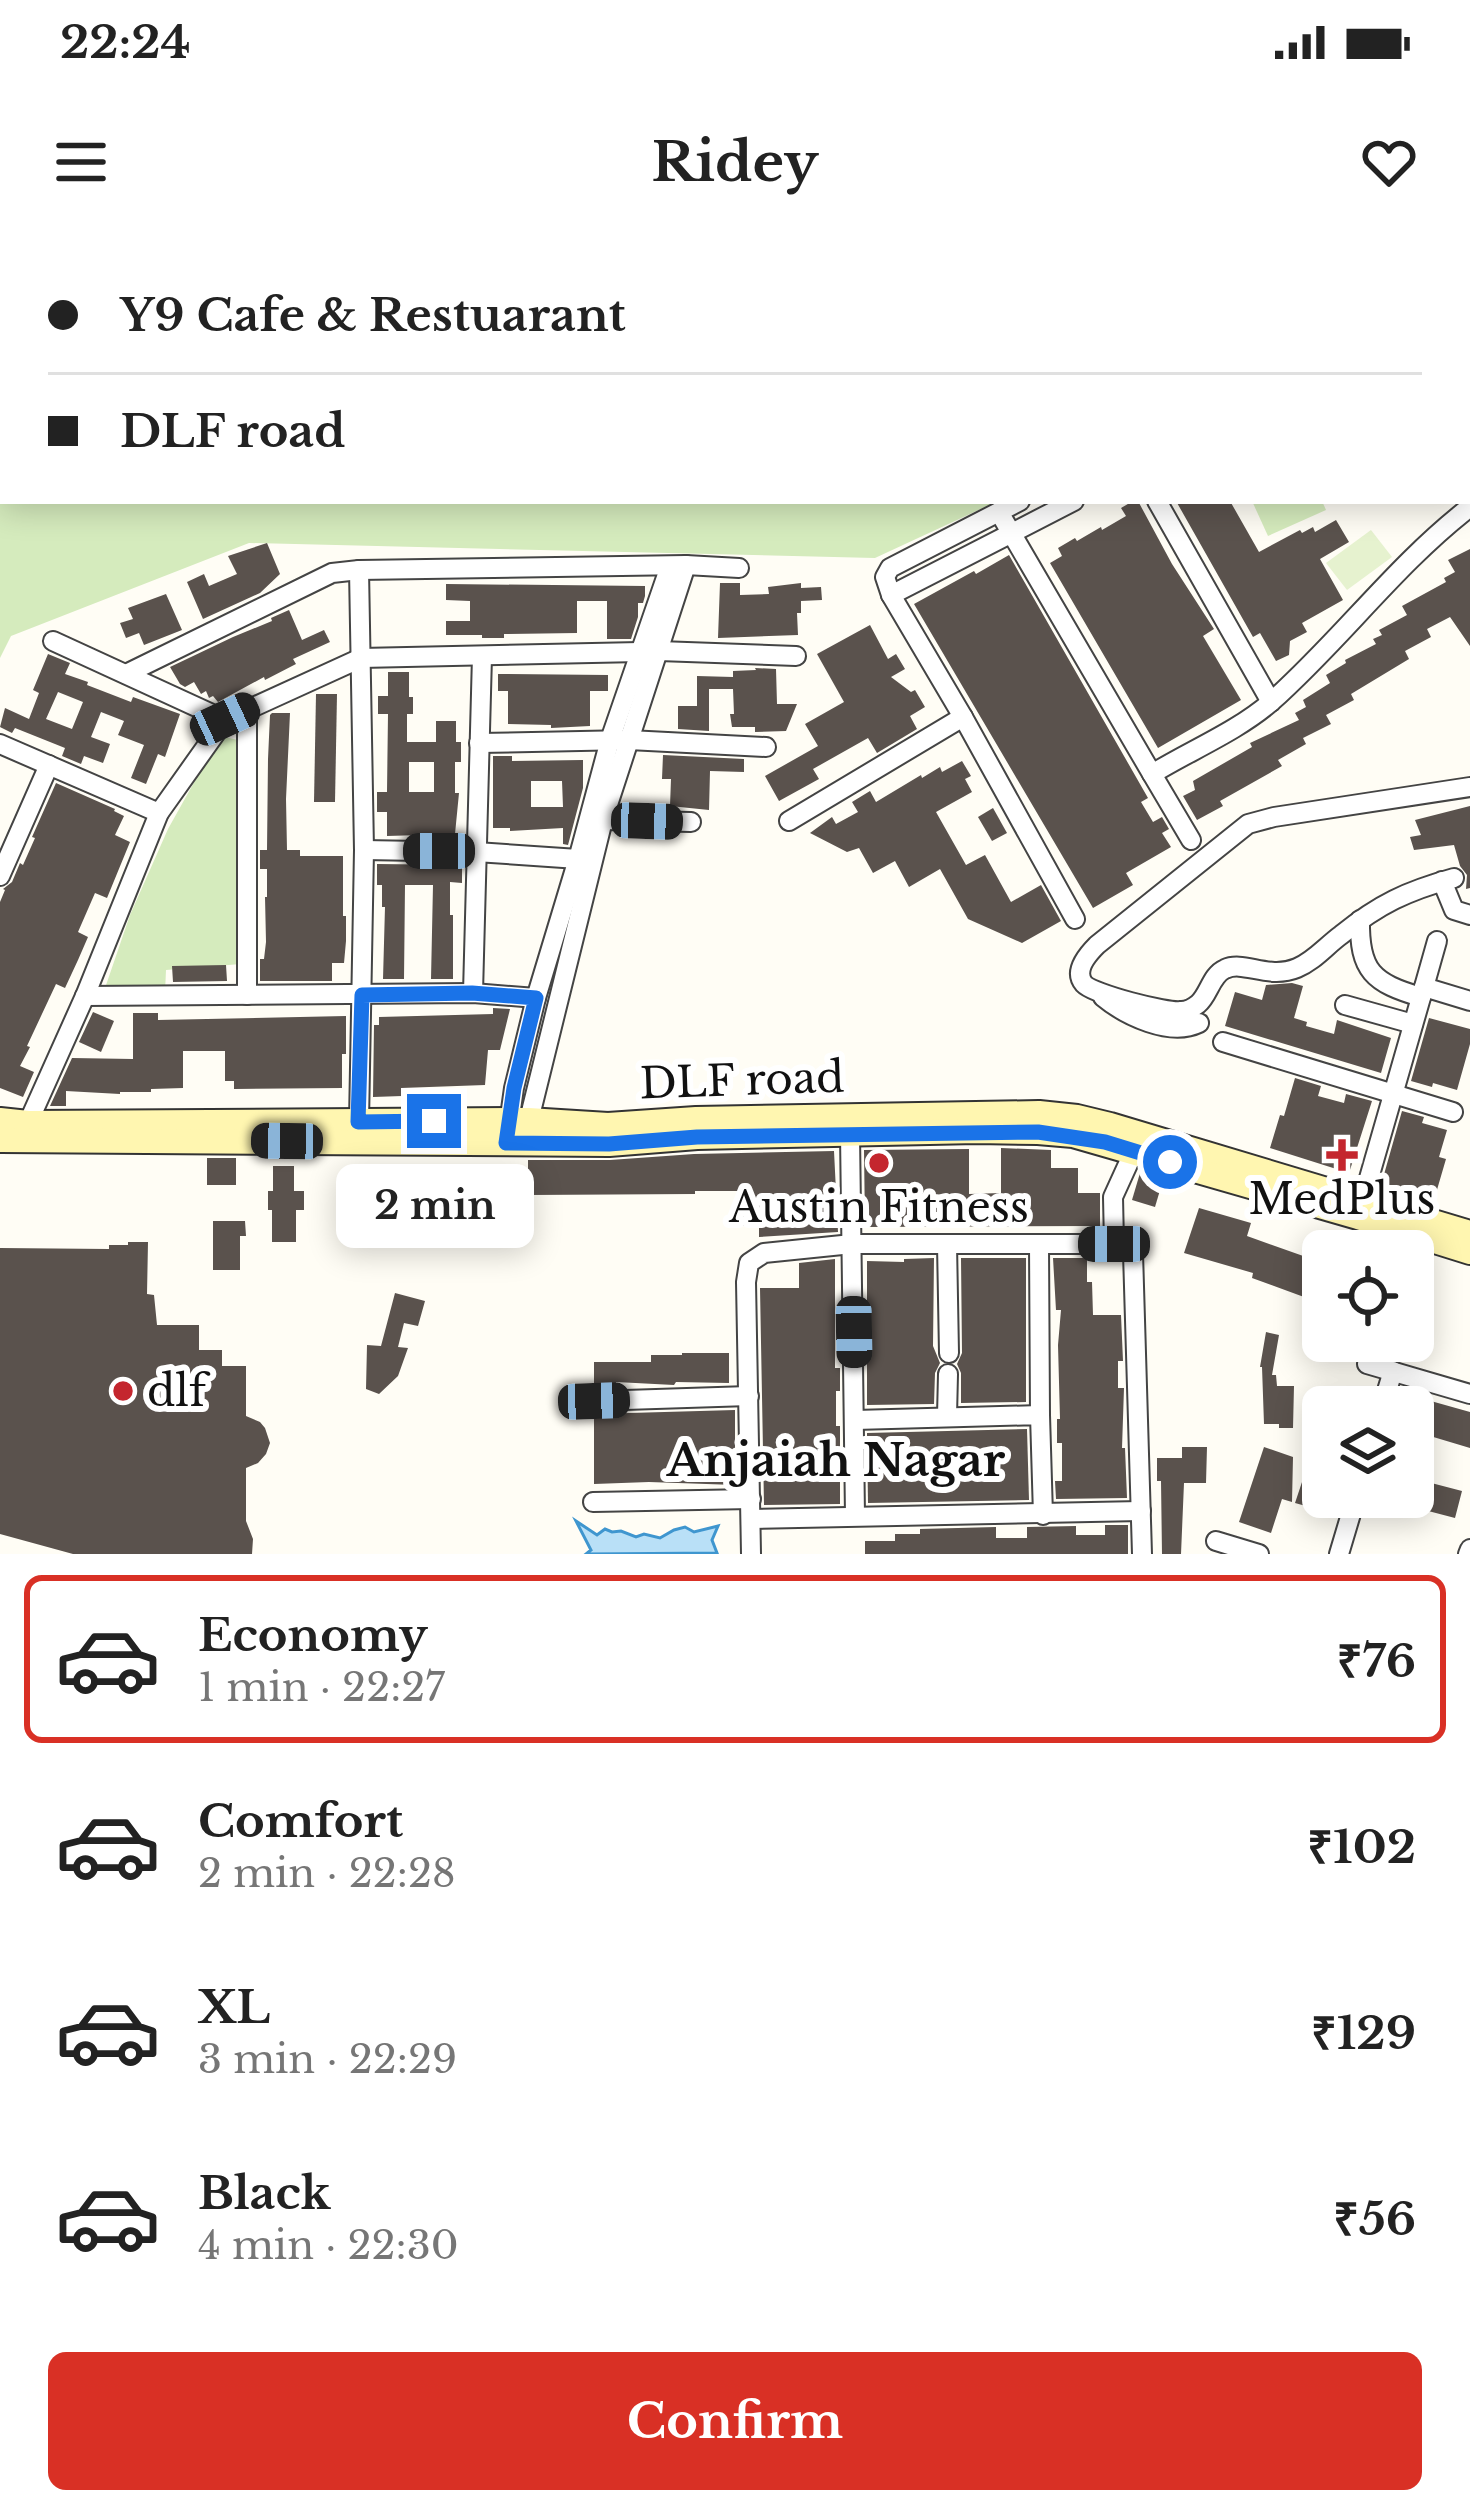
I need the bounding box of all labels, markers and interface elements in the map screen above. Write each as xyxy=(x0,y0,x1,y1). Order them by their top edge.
text: 22:24 xyxy=(60,14,191,70)
icon: menu xyxy=(48,129,114,195)
text: Ridey xyxy=(652,129,818,196)
icon: heart xyxy=(1356,129,1422,195)
text: Y9 Cafe & Restuarant xyxy=(120,287,626,343)
text: DLF road xyxy=(120,403,345,459)
car xyxy=(185,687,265,751)
car xyxy=(610,802,684,840)
car xyxy=(403,833,475,869)
street label: DLF road xyxy=(639,1050,845,1110)
route end xyxy=(407,1094,461,1148)
car xyxy=(251,1122,323,1160)
route start xyxy=(1143,1135,1197,1189)
marker: MedPlus xyxy=(1329,1142,1355,1168)
marker: Austin Fitness xyxy=(866,1150,892,1176)
callout: 2 min xyxy=(335,1163,533,1247)
place label: MedPlus xyxy=(1249,1173,1435,1225)
text: 2 min xyxy=(374,1181,496,1230)
place label: Austin Fitness xyxy=(728,1181,1029,1233)
car xyxy=(1078,1226,1150,1262)
map controls xyxy=(1302,1230,1434,1518)
button: locate xyxy=(1302,1230,1434,1362)
car xyxy=(835,1296,873,1368)
place label: dlf xyxy=(147,1365,211,1417)
marker: dlf xyxy=(110,1378,136,1404)
car xyxy=(557,1382,631,1420)
button: layers xyxy=(1302,1386,1434,1518)
district label: Anjaiah Nagar xyxy=(666,1432,1006,1488)
icon: car xyxy=(54,1605,162,1713)
text: Economy xyxy=(198,1607,428,1663)
text: ₹76 xyxy=(1337,1633,1416,1689)
text: 1 min · 22:27 xyxy=(198,1663,445,1712)
icon: car xyxy=(54,1791,162,1899)
text: Comfort xyxy=(198,1793,403,1849)
text: ₹102 xyxy=(1307,1819,1416,1875)
text: 2 min · 22:28 xyxy=(198,1849,456,1898)
icon: car xyxy=(54,1977,162,2085)
text: XL xyxy=(198,1979,270,2035)
text: ₹129 xyxy=(1311,2005,1416,2061)
text: 3 min · 22:29 xyxy=(198,2035,457,2084)
icon: car xyxy=(54,2163,162,2271)
text: Black xyxy=(198,2165,331,2221)
text: ₹56 xyxy=(1333,2191,1416,2247)
text: 4 min · 22:30 xyxy=(198,2221,459,2270)
button: Confirm xyxy=(48,2352,1422,2490)

